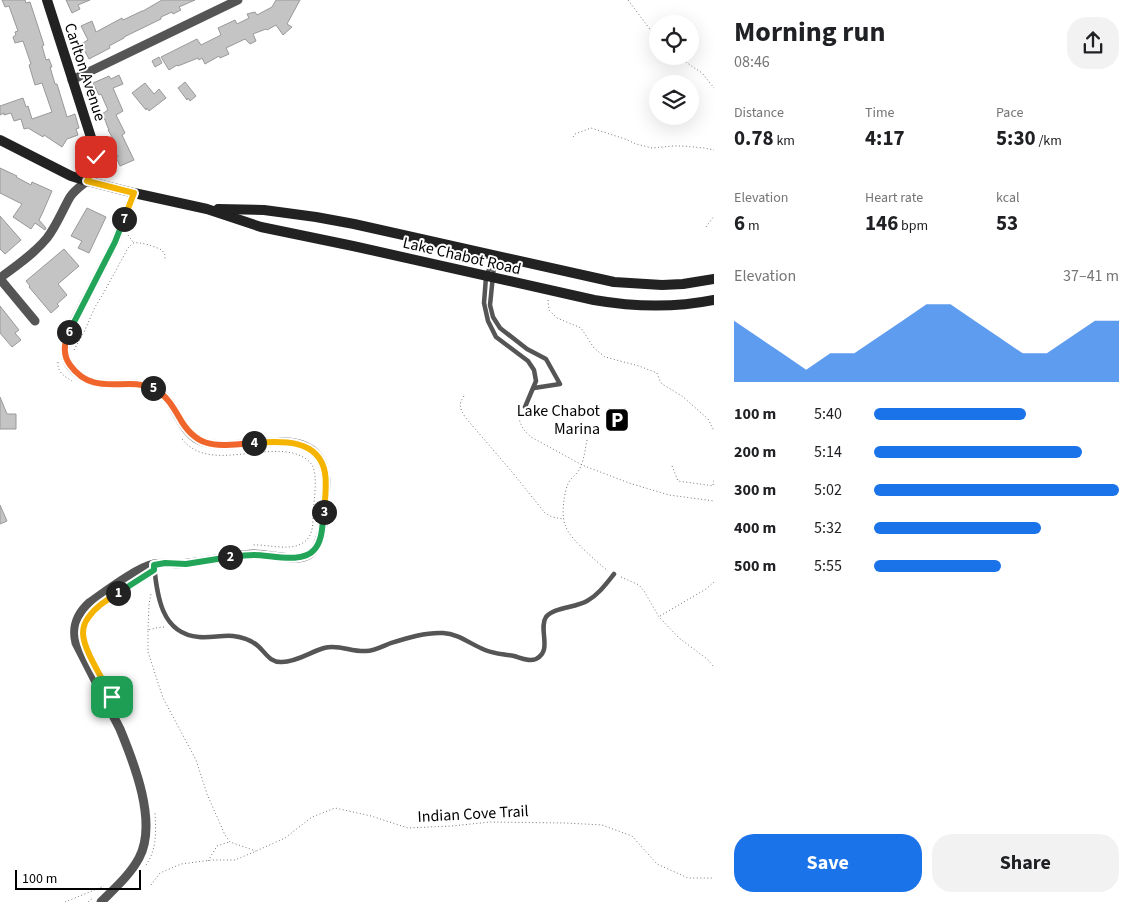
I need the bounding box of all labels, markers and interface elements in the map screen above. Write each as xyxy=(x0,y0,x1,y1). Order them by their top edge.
text: Morning run xyxy=(734,12,885,52)
map controls xyxy=(649,15,699,125)
button: locate xyxy=(649,15,699,65)
button: share xyxy=(1067,17,1119,69)
street label: Carlton Avenue xyxy=(59,20,111,124)
text: 08:46 xyxy=(734,51,770,73)
button: layers xyxy=(649,75,699,125)
text: Distance xyxy=(734,103,784,123)
text: Time xyxy=(865,103,895,123)
text: Pace xyxy=(996,103,1023,123)
text: 0.78 xyxy=(734,123,774,153)
text: 4:17 xyxy=(865,123,905,153)
text: 5:30 xyxy=(996,123,1036,153)
text: km xyxy=(774,131,795,151)
text: /km xyxy=(1036,131,1062,151)
pin xyxy=(75,136,117,178)
icon: check xyxy=(82,143,110,171)
text: Elevation xyxy=(734,188,789,208)
text: Heart rate xyxy=(865,188,923,208)
text: kcal xyxy=(996,188,1020,208)
pin: 7 xyxy=(112,206,136,232)
text: 6 xyxy=(734,208,745,238)
text: 146 xyxy=(865,208,898,238)
text: 53 xyxy=(996,208,1018,238)
text: 7 xyxy=(121,209,128,229)
text: m xyxy=(745,216,760,236)
text: bpm xyxy=(898,216,928,236)
street label: Lake Chabot Road xyxy=(401,232,523,280)
text: Elevation xyxy=(734,265,796,287)
text: 37–41 m xyxy=(1063,265,1119,287)
pin: 6 xyxy=(56,320,82,344)
text: 6 xyxy=(66,322,73,342)
pin: 5 xyxy=(140,376,166,400)
text: 5 xyxy=(150,378,157,398)
place label: Lake Chabot Marina xyxy=(517,400,601,440)
text: 100 m xyxy=(734,403,776,425)
text: 5:40 xyxy=(814,403,842,425)
parking icon: Lake Chabot Marina xyxy=(604,407,630,433)
pin: 4 xyxy=(242,430,266,456)
text: 4 xyxy=(251,433,258,453)
text: 200 m xyxy=(734,441,776,463)
text: 5:14 xyxy=(814,441,842,463)
text: 300 m xyxy=(734,479,776,501)
text: 5:02 xyxy=(814,479,842,501)
pin: 3 xyxy=(312,500,336,524)
text: 3 xyxy=(321,502,328,522)
text: 400 m xyxy=(734,517,776,539)
text: 5:32 xyxy=(814,517,842,539)
pin: 2 xyxy=(218,544,242,570)
text: 2 xyxy=(227,547,234,567)
text: 500 m xyxy=(734,555,776,577)
text: 5:55 xyxy=(814,555,842,577)
pin: 1 xyxy=(106,580,130,606)
text: 1 xyxy=(115,583,122,603)
pin xyxy=(91,676,133,718)
icon: arrive xyxy=(98,683,126,711)
street label: Indian Cove Trail xyxy=(417,800,529,828)
button: Save xyxy=(734,834,922,892)
button: Share xyxy=(932,834,1119,892)
scale bar xyxy=(15,867,141,890)
text: 100 m xyxy=(22,869,57,889)

